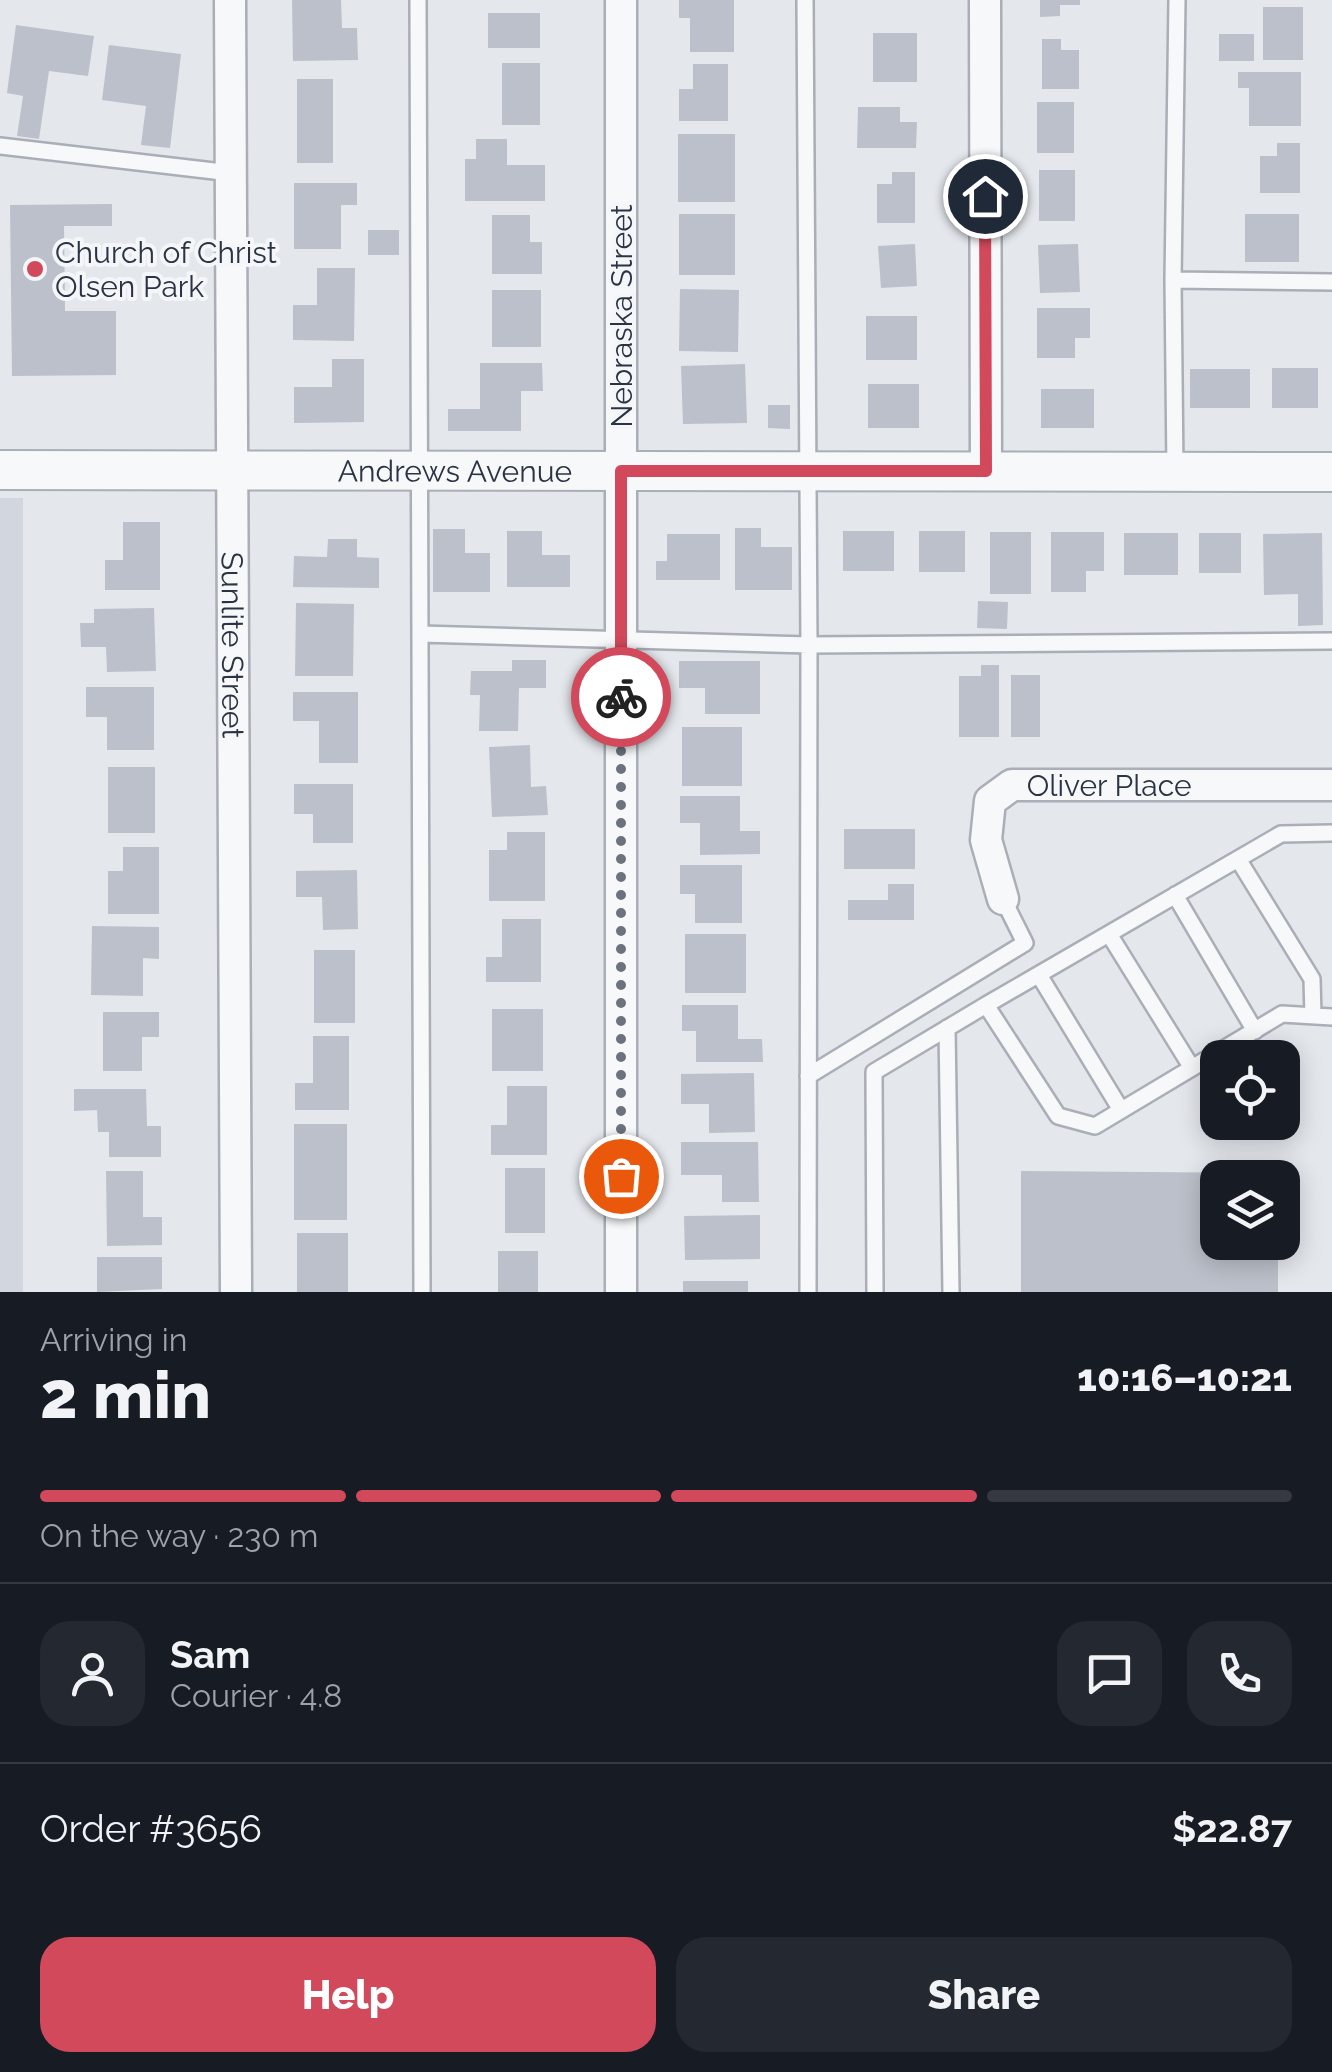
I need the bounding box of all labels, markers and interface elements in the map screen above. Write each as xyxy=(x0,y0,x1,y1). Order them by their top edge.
pin xyxy=(943,154,1028,239)
icon: home xyxy=(958,169,1013,224)
street label: Nebraska Street xyxy=(604,204,639,428)
place label: Church of Christ Olsen Park xyxy=(55,235,277,304)
marker: Church of Christ Olsen Park xyxy=(24,258,46,280)
street label: Andrews Avenue xyxy=(338,453,572,488)
street label: Sunlite Street xyxy=(215,552,251,738)
courier xyxy=(571,647,671,747)
icon: bike xyxy=(594,670,649,725)
street label: Oliver Place xyxy=(1027,768,1192,803)
map controls xyxy=(1200,1040,1300,1260)
button: locate xyxy=(1200,1040,1300,1140)
pin xyxy=(579,1134,664,1219)
icon: bag xyxy=(594,1149,649,1204)
button: layers xyxy=(1200,1160,1300,1260)
text: Arriving in xyxy=(40,1321,187,1358)
text: 10:16–10:21 xyxy=(1077,1355,1292,1400)
text: 2 min xyxy=(40,1357,211,1433)
text: On the way · 230 m xyxy=(40,1517,318,1554)
button: person xyxy=(40,1621,145,1726)
button: chat xyxy=(1057,1621,1162,1726)
button: phone xyxy=(1187,1621,1292,1726)
text: Sam xyxy=(170,1632,250,1677)
text: Courier · 4.8 xyxy=(170,1677,342,1714)
text: Order #3656 xyxy=(40,1806,262,1851)
text: $22.87 xyxy=(1172,1806,1292,1851)
button: Help xyxy=(40,1937,656,2052)
button: Share xyxy=(676,1937,1292,2052)

